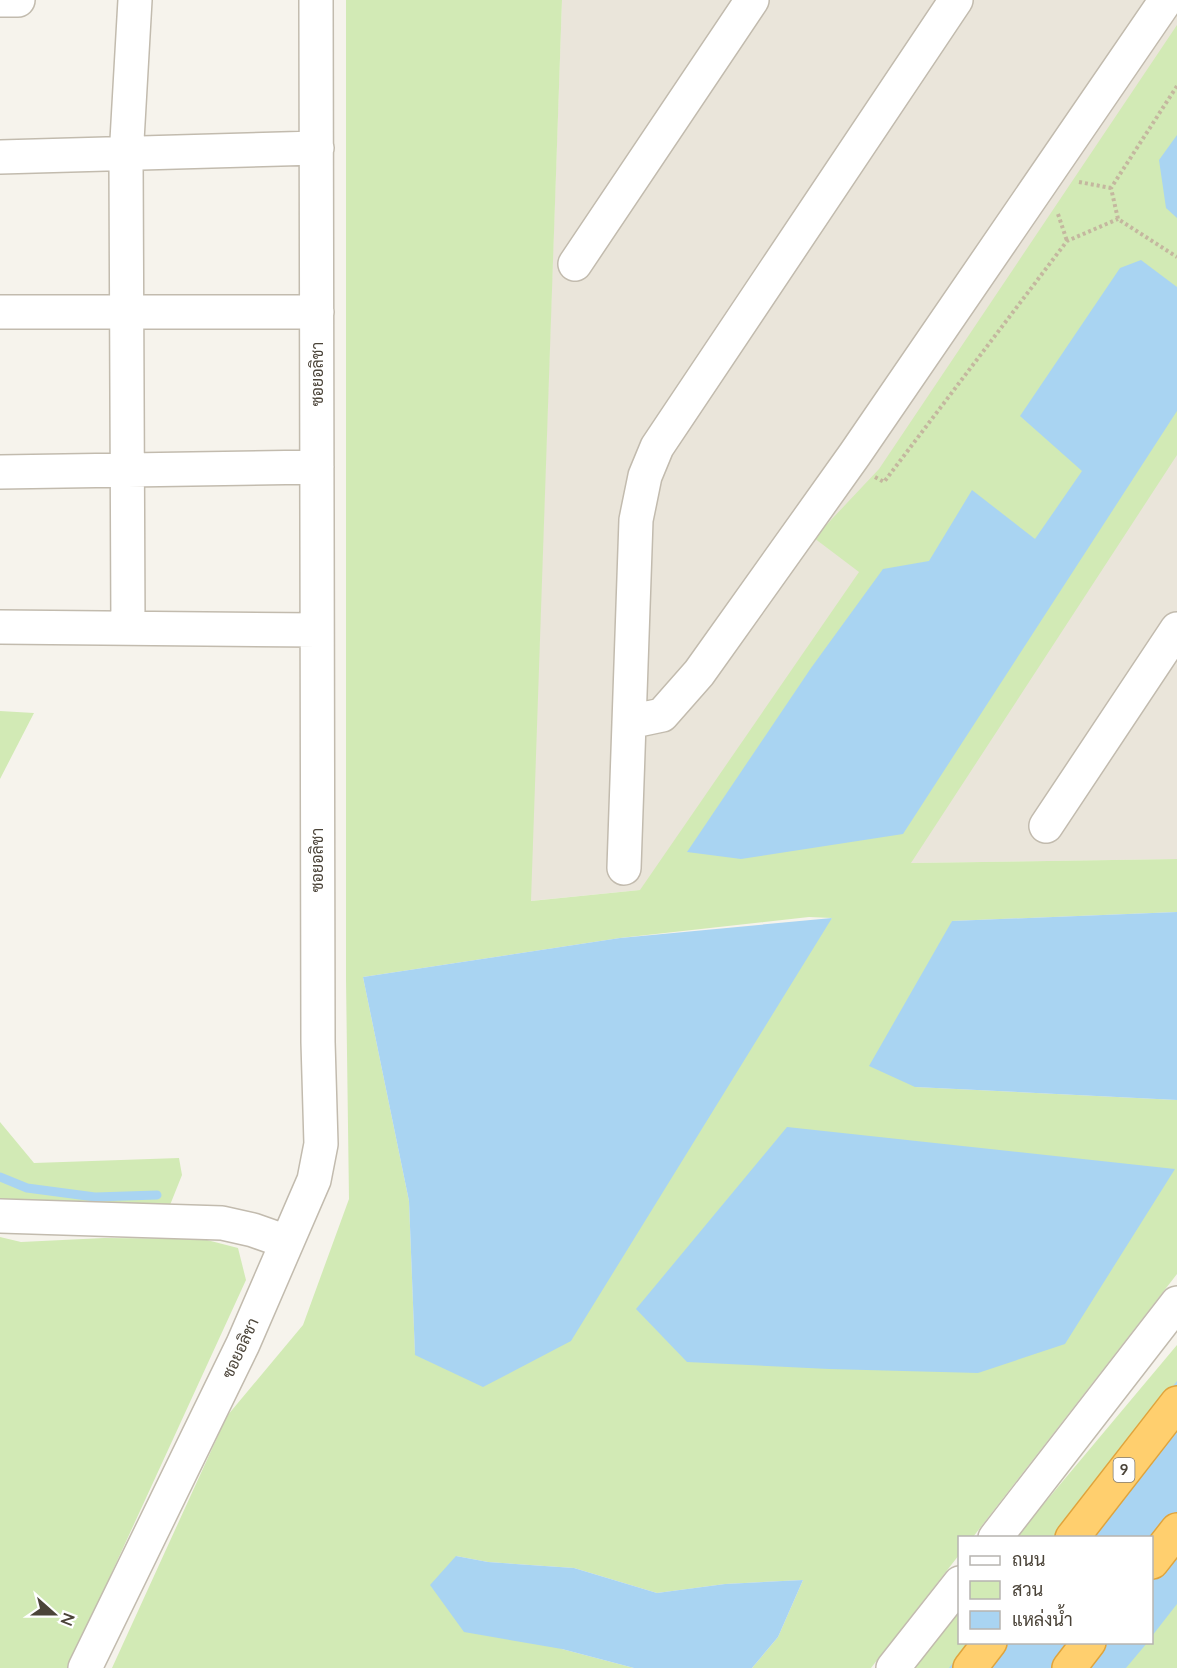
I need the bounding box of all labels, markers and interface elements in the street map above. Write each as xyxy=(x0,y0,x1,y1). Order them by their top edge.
street label: ซอยอลิชา xyxy=(307,342,326,406)
street label: ซอยอลิชา xyxy=(307,828,326,892)
street label: ซอยอลิชา xyxy=(217,1315,262,1381)
road number: 9 xyxy=(1114,1458,1134,1482)
legend xyxy=(958,1536,1153,1644)
text: ถนน xyxy=(1012,1548,1045,1570)
text: สวน xyxy=(1012,1578,1043,1600)
north arrow xyxy=(24,1584,84,1644)
text: แหล่งน้ำ xyxy=(1012,1604,1073,1630)
text: N xyxy=(57,1610,80,1629)

